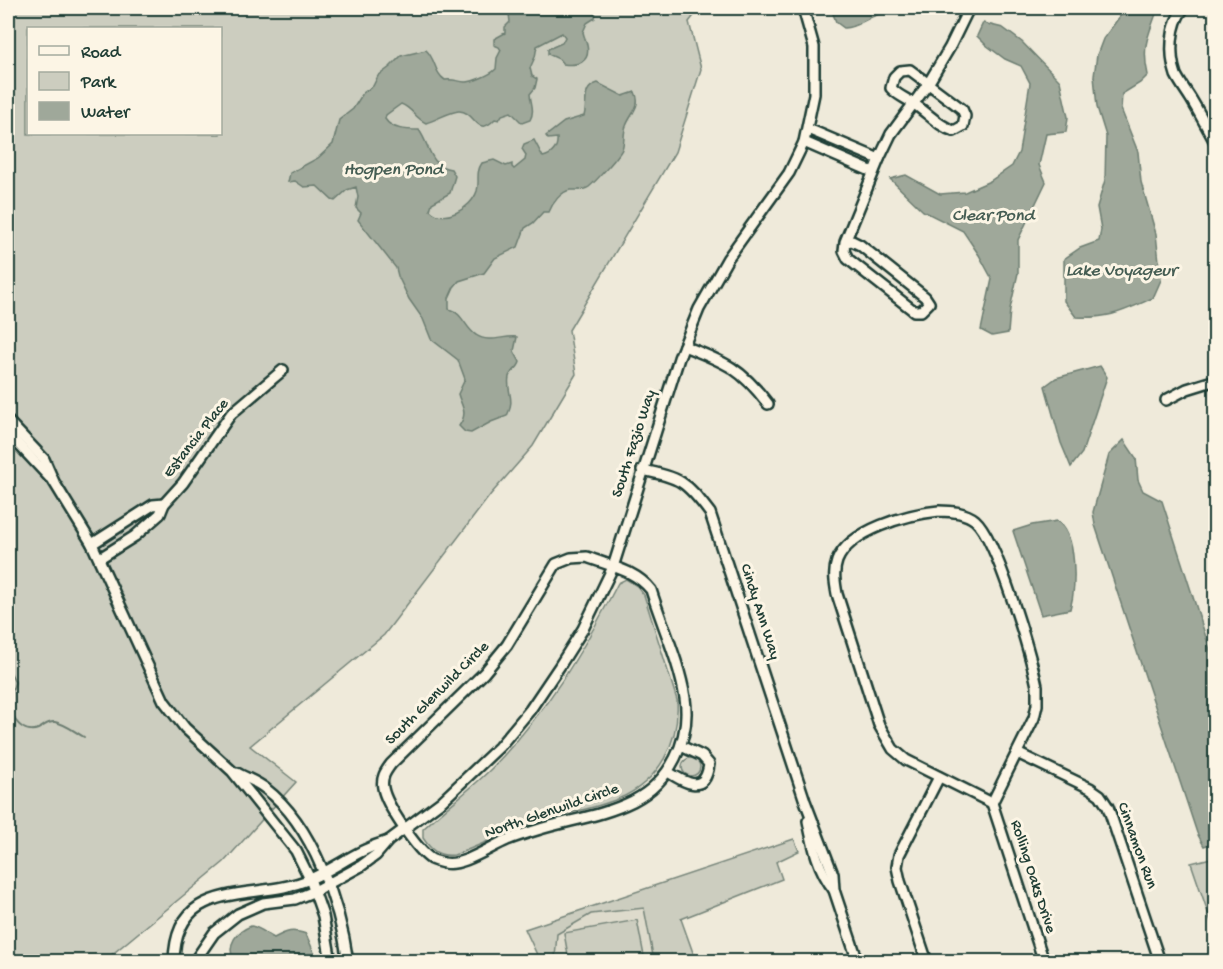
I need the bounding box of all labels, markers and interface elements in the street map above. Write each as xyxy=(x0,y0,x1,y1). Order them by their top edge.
legend xyxy=(27,27,222,135)
text: Road xyxy=(81,43,122,64)
text: Park xyxy=(80,73,117,94)
text: Water xyxy=(81,103,131,124)
water label: Hogpen Pond xyxy=(343,160,445,181)
water label: Clear Pond xyxy=(952,206,1036,227)
water label: Lake Voyageur xyxy=(1066,261,1180,282)
street label: South Fazio Way xyxy=(609,388,661,500)
street label: Estancia Place xyxy=(160,395,234,482)
street label: Cindy Ann Way xyxy=(735,562,783,662)
street label: South Glenwild Circle xyxy=(382,638,494,750)
street label: North Glenwild Circle xyxy=(483,780,622,844)
street label: Cinnamon Run xyxy=(1112,800,1161,892)
street label: Rolling Oaks Drive xyxy=(1005,818,1059,937)

